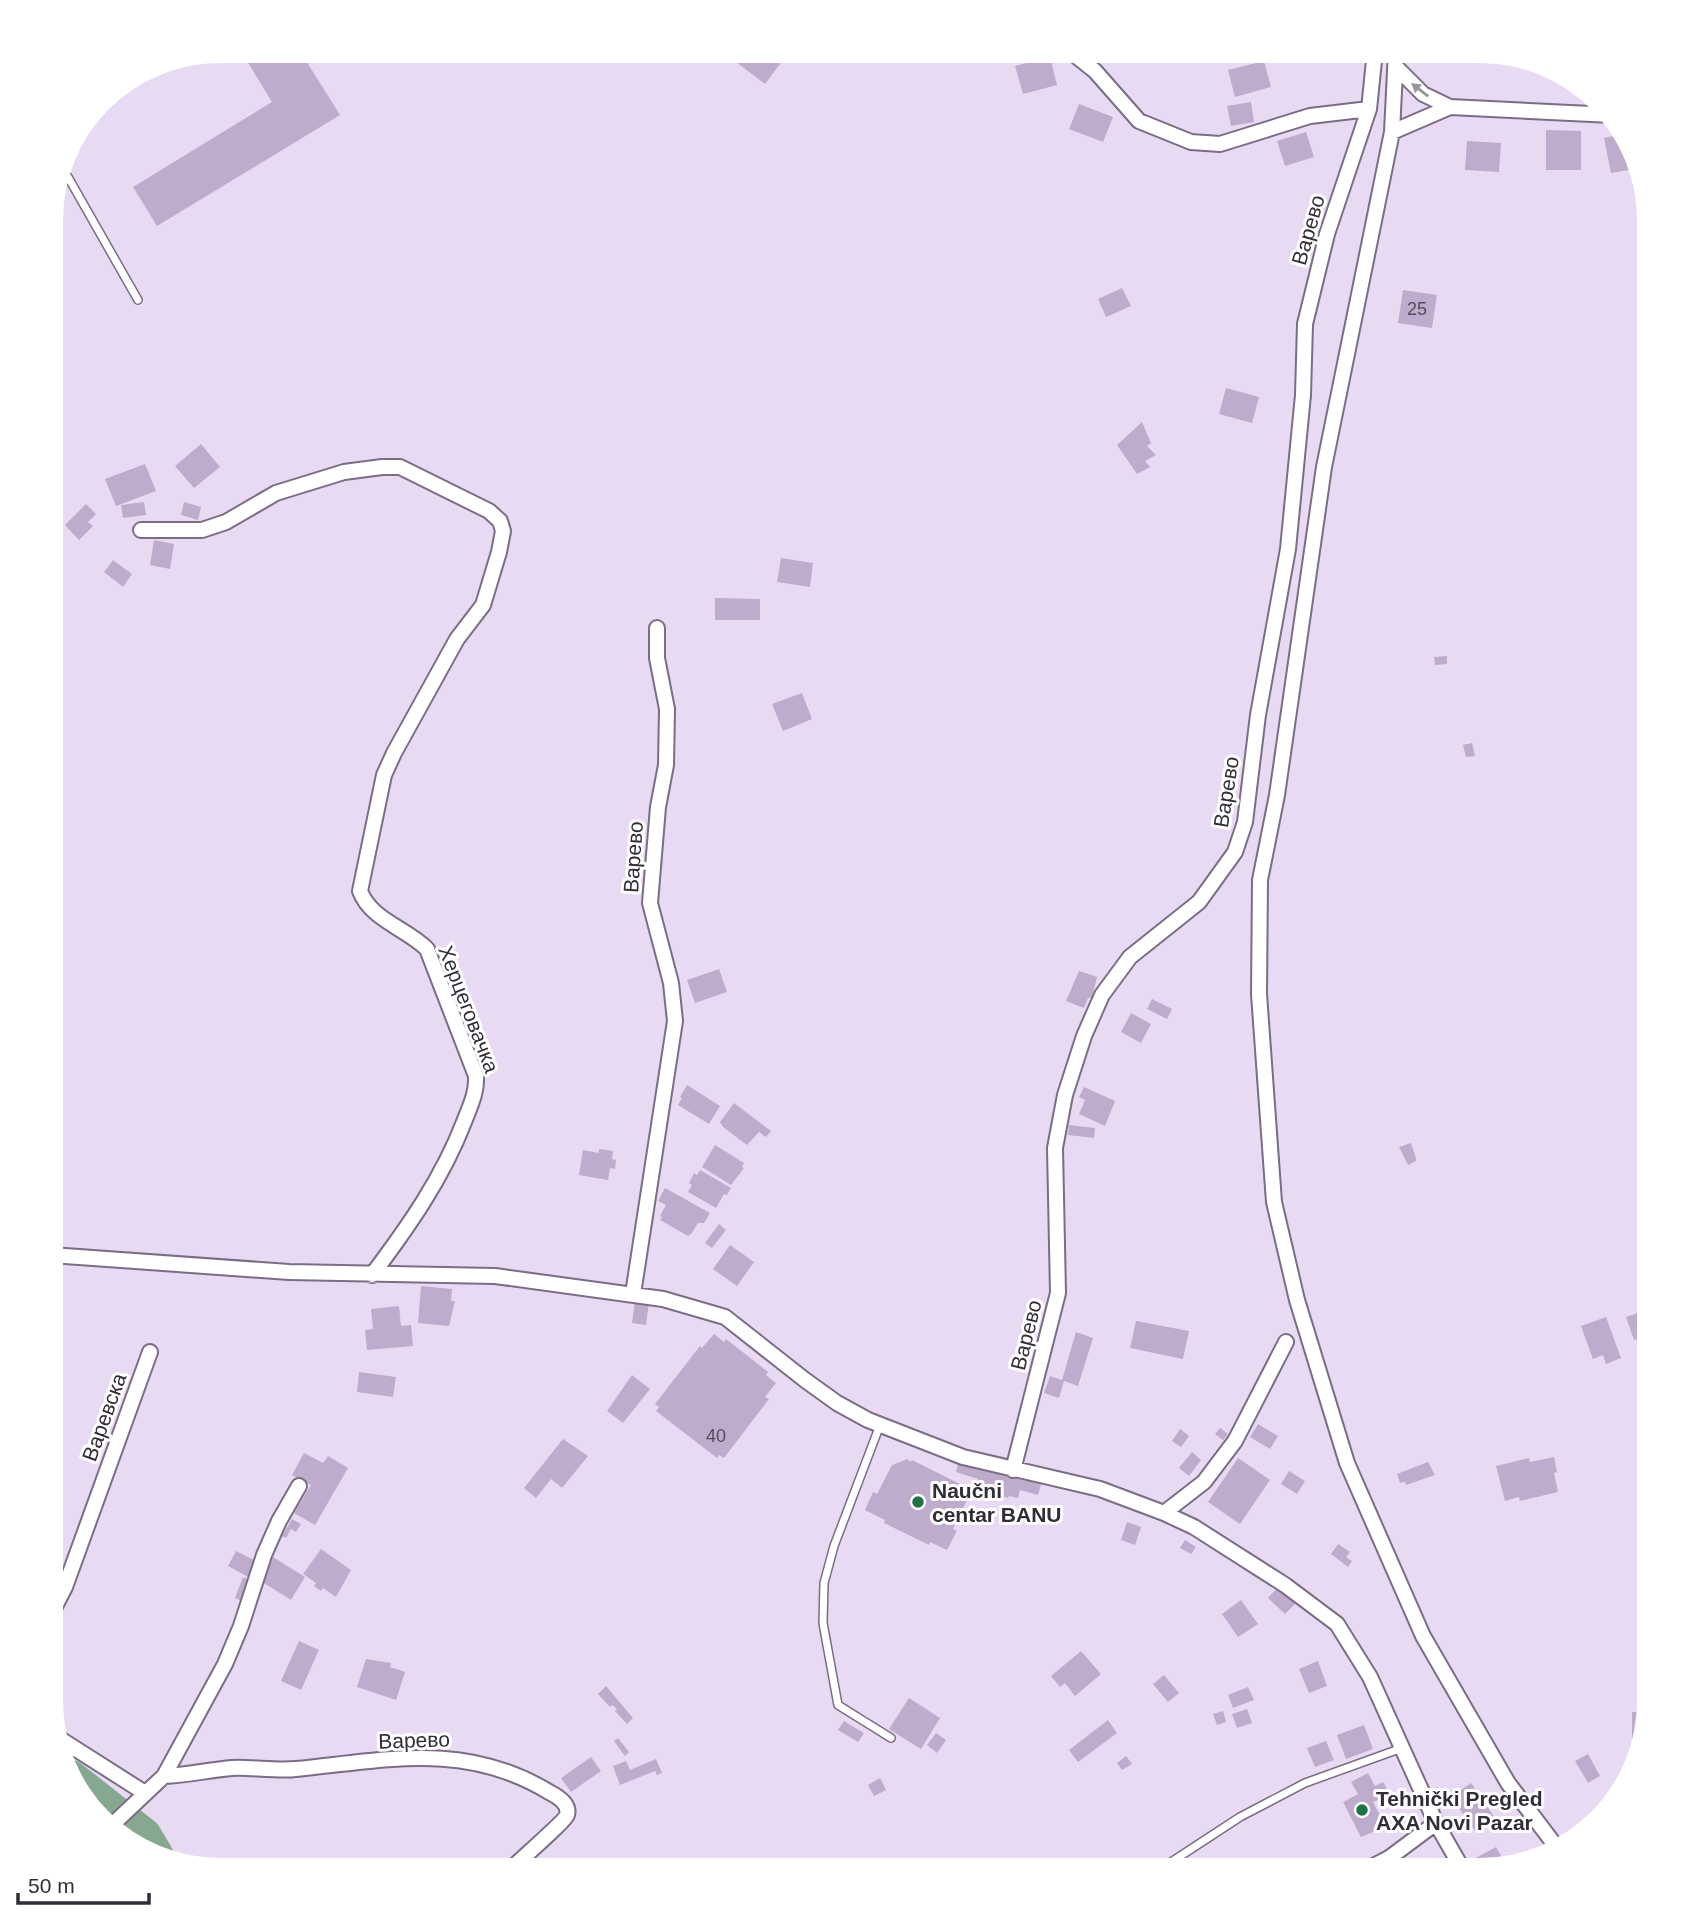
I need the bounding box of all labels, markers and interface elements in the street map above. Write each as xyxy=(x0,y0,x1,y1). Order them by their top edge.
one-way arrow xyxy=(1412,82,1430,97)
street label: Варево xyxy=(1287,192,1329,268)
house number: 25 xyxy=(1407,299,1427,319)
street label: Варево xyxy=(1209,755,1243,829)
street label: Варево xyxy=(619,820,647,894)
street label: Херцеговачка xyxy=(434,942,504,1076)
street label: Варево xyxy=(1006,1297,1046,1373)
street label: Варевска xyxy=(77,1370,131,1464)
house number: 40 xyxy=(706,1426,726,1446)
place label: Naučni centar BANU xyxy=(932,1479,1062,1526)
marker: Naučni centar BANU xyxy=(910,1494,926,1510)
street label: Варево xyxy=(378,1727,450,1753)
place label: Tehnički Pregled AXA Novi Pazar xyxy=(1376,1787,1543,1834)
marker: Tehnički Pregled AXA Novi Pazar xyxy=(1354,1802,1370,1818)
scale bar xyxy=(18,1862,149,1906)
text: 50 m xyxy=(28,1874,75,1897)

